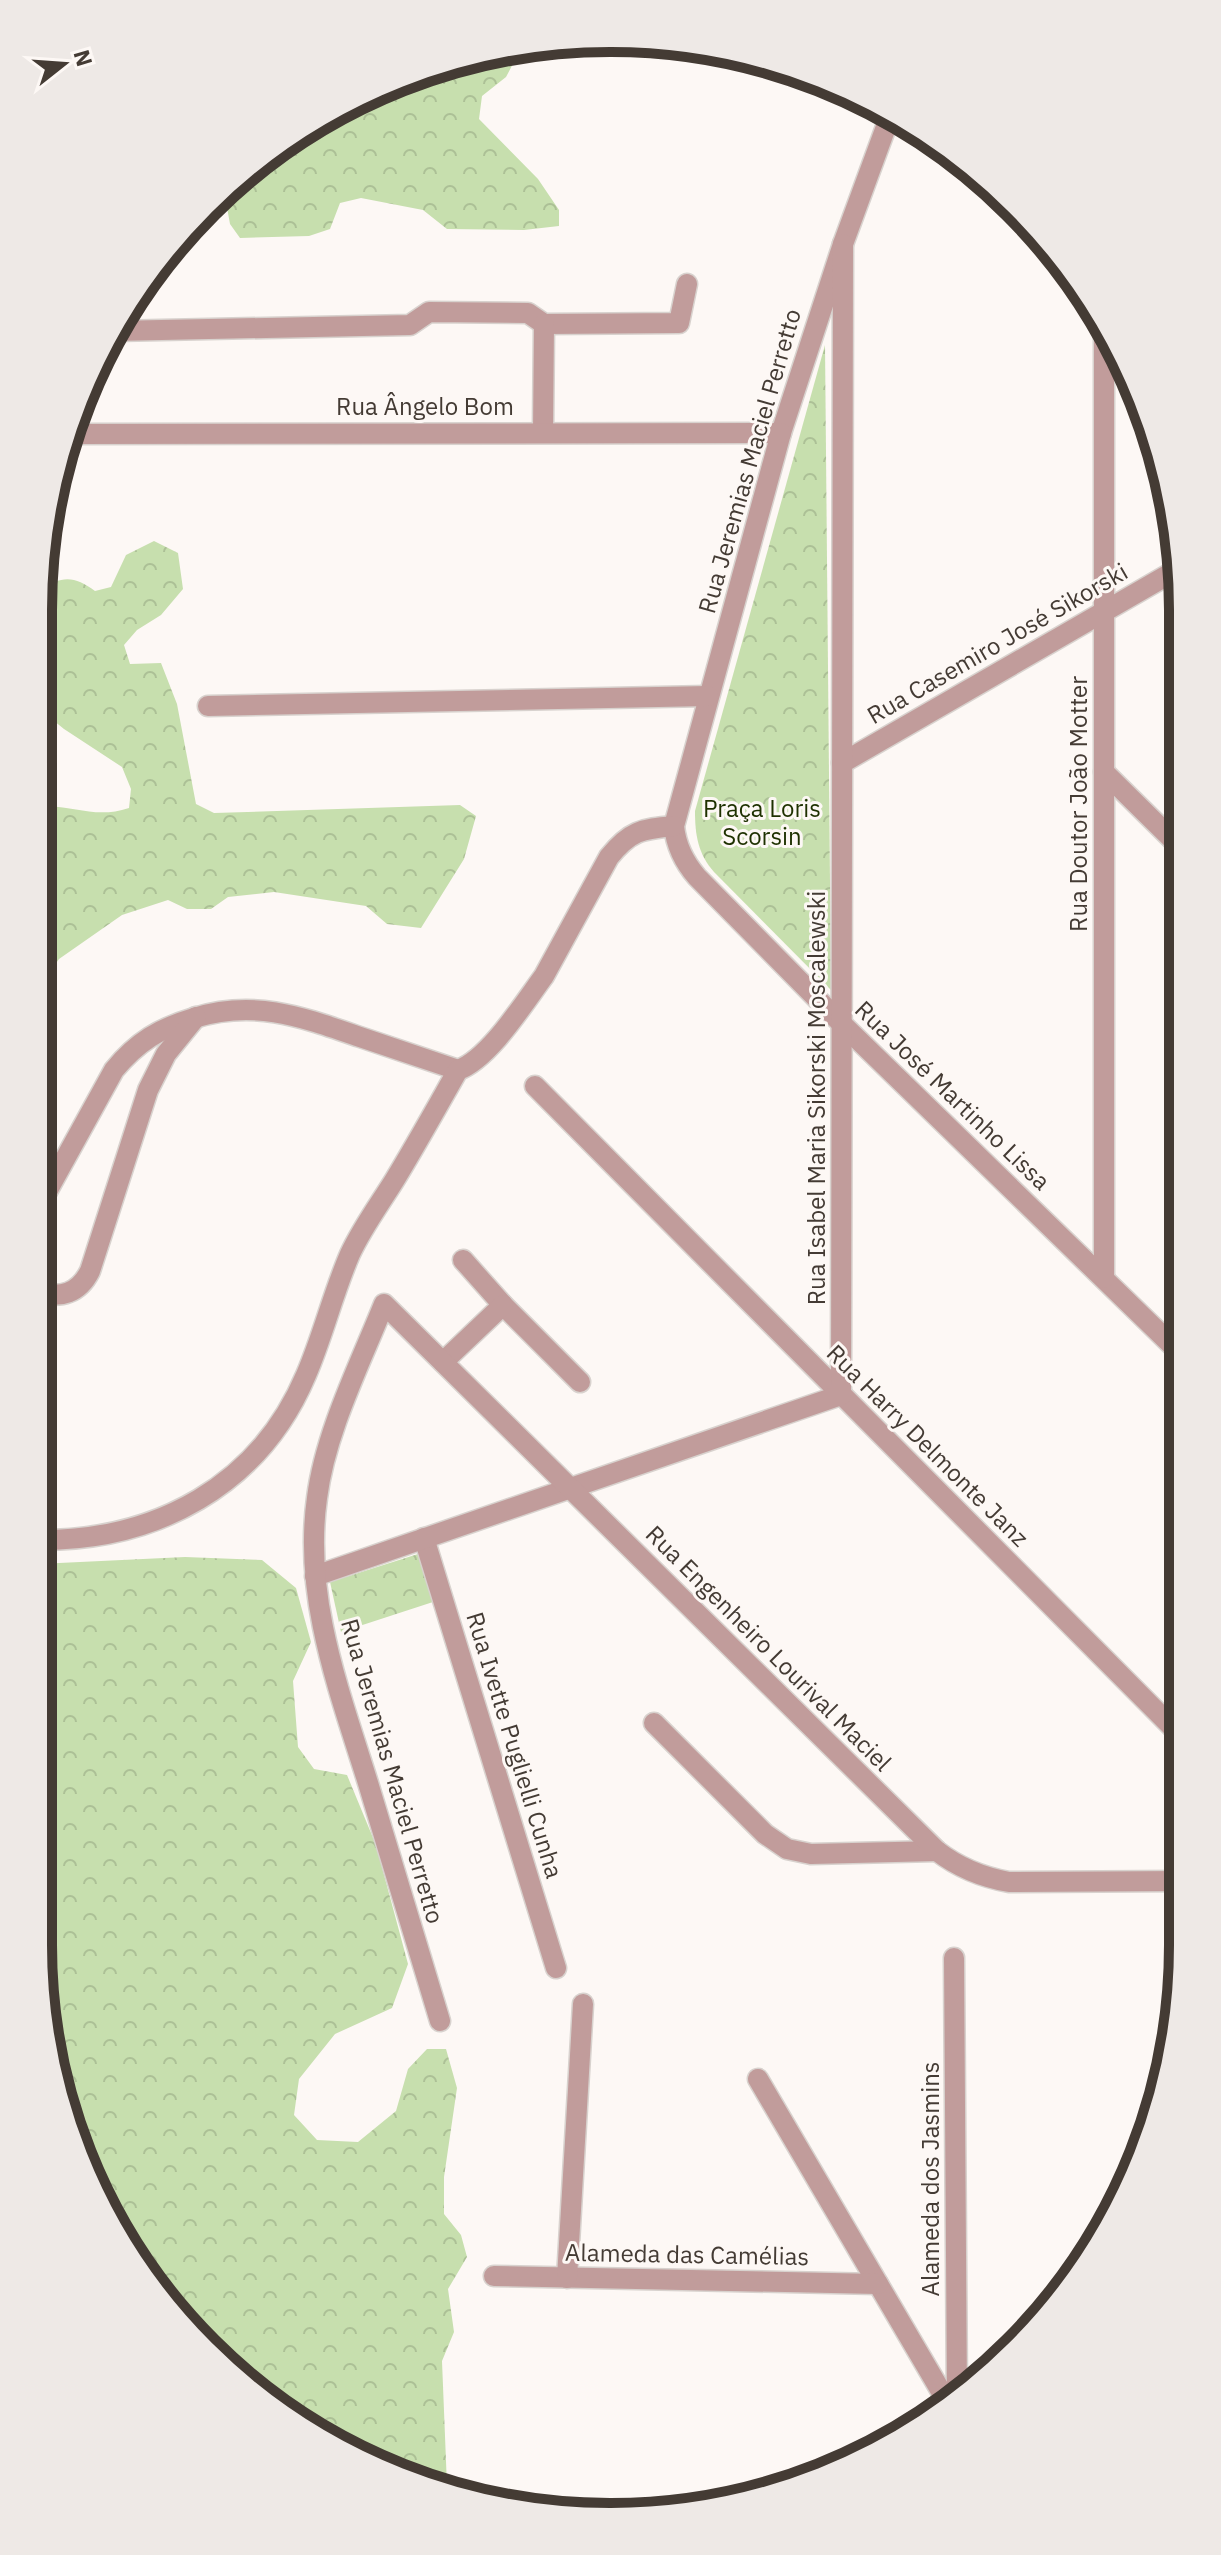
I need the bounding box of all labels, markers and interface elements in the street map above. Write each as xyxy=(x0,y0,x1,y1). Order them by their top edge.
north arrow xyxy=(24,24,104,104)
text: N xyxy=(67,46,100,70)
street label: Rua Jeremias Maciel Perretto xyxy=(690,305,808,617)
street label: Rua Ângelo Bom xyxy=(336,390,514,422)
street label: Rua Casemiro José Sikorski xyxy=(861,555,1133,731)
street label: Rua Doutor João Motter xyxy=(1062,676,1094,932)
park label: Praça Loris Scorsin xyxy=(703,792,821,852)
street label: Rua Isabel Maria Sikorski Moscalewski xyxy=(800,891,832,1305)
street label: Rua José Martinho Lissa xyxy=(848,993,1058,1197)
street label: Rua Harry Delmonte Janz xyxy=(820,1337,1036,1553)
street label: Rua Engenheiro Lourival Maciel xyxy=(639,1518,899,1778)
street label: Rua Ivette Puglielli Cunha xyxy=(459,1608,571,1882)
street label: Rua Jeremias Maciel Perretto xyxy=(334,1615,452,1927)
street label: Alameda dos Jasmins xyxy=(914,2062,946,2296)
street label: Alameda das Camélias xyxy=(565,2236,809,2272)

